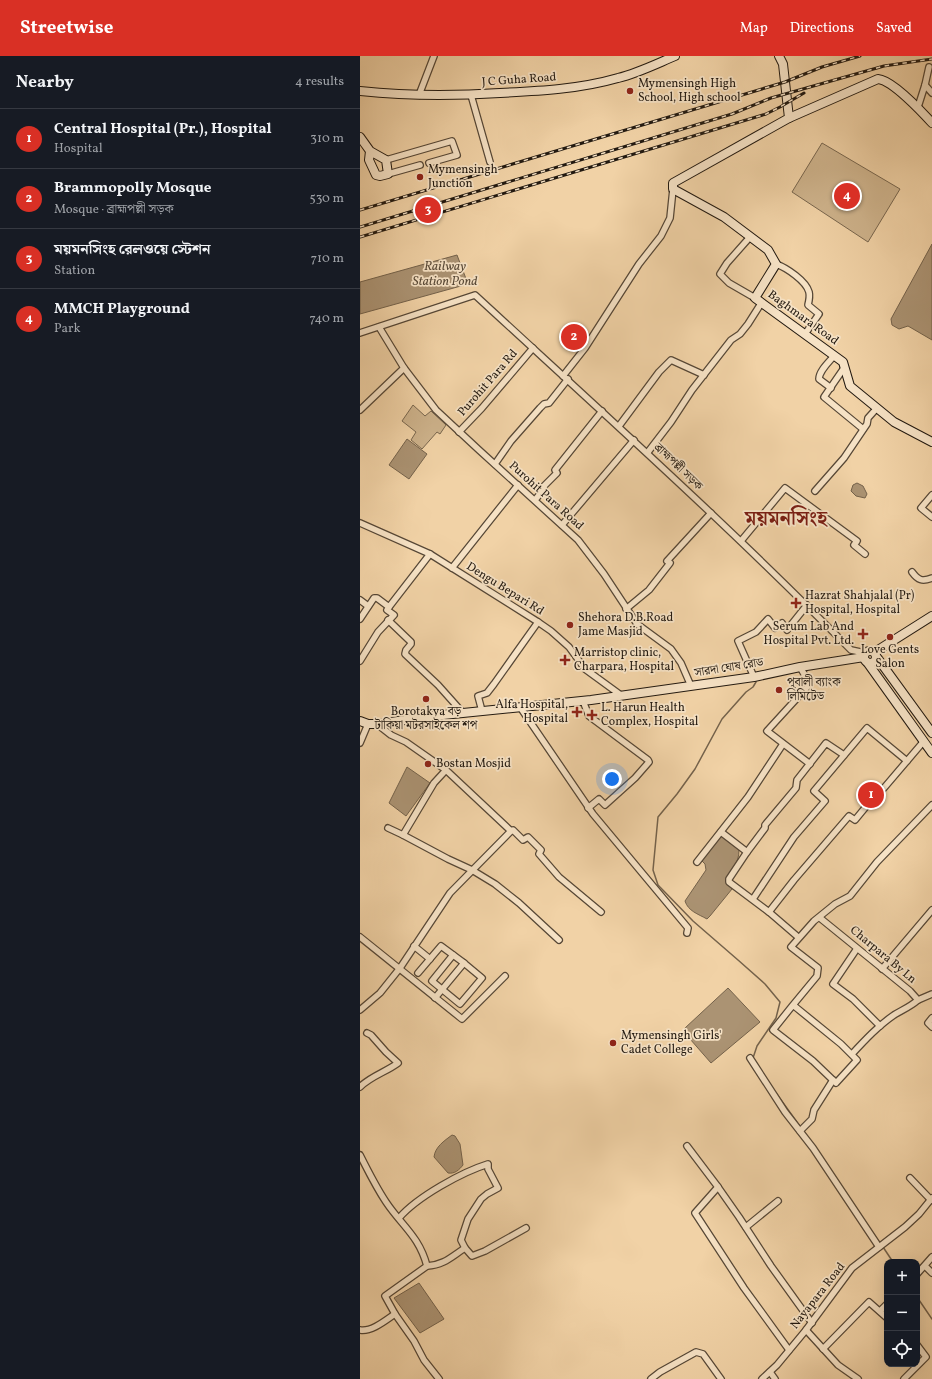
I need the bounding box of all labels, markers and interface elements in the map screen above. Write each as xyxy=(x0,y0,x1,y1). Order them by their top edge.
text: Streetwise xyxy=(20,15,113,41)
text: Map xyxy=(740,19,768,38)
text: Directions xyxy=(790,19,854,38)
text: Saved xyxy=(876,19,912,38)
street label: J C Guha Road xyxy=(481,69,557,91)
text: Nearby xyxy=(16,71,74,94)
text: 4 results xyxy=(295,73,344,91)
place label: Mymensingh High School, High school xyxy=(638,76,741,106)
marker: Mymensingh High School, High school xyxy=(625,86,635,96)
text: Central Hospital (Pr.), Hospital xyxy=(54,119,272,140)
text: 1 xyxy=(26,130,32,148)
text: 310 m xyxy=(310,130,344,148)
text: Hospital xyxy=(54,140,103,158)
place label: Mymensingh Junction xyxy=(428,162,498,192)
marker: Mymensingh Junction xyxy=(415,172,425,182)
text: Brammopolly Mosque xyxy=(54,178,211,199)
pin: 4 xyxy=(834,181,860,211)
text: 2 xyxy=(26,190,32,208)
text: 530 m xyxy=(309,190,344,208)
pin: 3 xyxy=(415,195,441,225)
text: Mosque · ব্রাহ্মপল্লী সড়ক xyxy=(54,201,174,219)
text: ময়মনসিংহ রেলওয়ে স্টেশন xyxy=(54,240,210,261)
text: 3 xyxy=(26,250,32,268)
text: 710 m xyxy=(311,250,344,268)
water label: Railway Station Pond xyxy=(413,258,477,291)
text: Station xyxy=(54,262,95,280)
street label: Baghmara Road xyxy=(764,287,842,349)
text: MMCH Playground xyxy=(54,299,190,320)
text: 4 xyxy=(25,310,33,328)
text: 740 m xyxy=(310,310,344,328)
text: Park xyxy=(54,320,81,338)
pin: 2 xyxy=(561,322,587,352)
street label: Purohit Para Rd xyxy=(455,346,522,420)
street label: ব্রাহ্মপল্লী সড়ক xyxy=(650,438,707,495)
street label: Purohit Para Road xyxy=(505,458,587,534)
district label: ময়মনসিংহ xyxy=(744,505,828,534)
street label: Dengu Bepari Rd xyxy=(463,559,547,619)
place label: Hazrat Shahjalal (Pr) Hospital, Hospital xyxy=(805,588,915,618)
marker: Hazrat Shahjalal (Pr) Hospital, Hospital xyxy=(790,597,802,609)
place label: Shehora D.B.Road Jame Masjid xyxy=(578,610,673,640)
place label: Serum Lab And Hospital Pvt. Ltd. xyxy=(764,619,854,649)
marker: Shehora D.B.Road Jame Masjid xyxy=(565,620,575,630)
marker: Serum Lab And Hospital Pvt. Ltd. xyxy=(857,628,869,640)
marker: Love Gents Salon xyxy=(885,632,895,642)
place label: Love Gents Salon xyxy=(861,642,919,672)
place label: Marristop clinic, Charpara, Hospital xyxy=(574,645,675,675)
marker: Marristop clinic, Charpara, Hospital xyxy=(559,654,571,666)
street label: সারদা ঘোষ রোড xyxy=(692,655,765,682)
place label: পূবালী ব্যাংক লিমিটেড xyxy=(786,674,841,705)
marker: পূবালী ব্যাংক লিমিটেড xyxy=(774,685,784,695)
marker: Borotakya বড় টাকিয়া মটরসাইকেল শপ xyxy=(421,694,431,704)
place label: Alfa Hospital, Hospital xyxy=(496,697,568,727)
place label: L. Harun Health Complex, Hospital xyxy=(601,700,699,730)
place label: Borotakya বড় টাকিয়া মটরসাইকেল শপ xyxy=(374,704,478,734)
marker: Alfa Hospital, Hospital xyxy=(571,706,583,718)
marker: L. Harun Health Complex, Hospital xyxy=(586,709,598,721)
place label: Bostan Mosjid xyxy=(436,756,511,772)
marker: Bostan Mosjid xyxy=(423,759,433,769)
your location xyxy=(602,769,622,789)
pin: 1 xyxy=(858,780,884,810)
street label: Charpara By Ln xyxy=(846,922,920,988)
place label: Mymensingh Girls' Cadet College xyxy=(621,1028,721,1058)
marker: Mymensingh Girls' Cadet College xyxy=(608,1038,618,1048)
street label: Nayapara Road xyxy=(787,1259,849,1333)
map controls xyxy=(884,1259,920,1367)
button: + xyxy=(884,1259,920,1295)
button: − xyxy=(884,1295,920,1331)
button: locate xyxy=(884,1331,920,1367)

